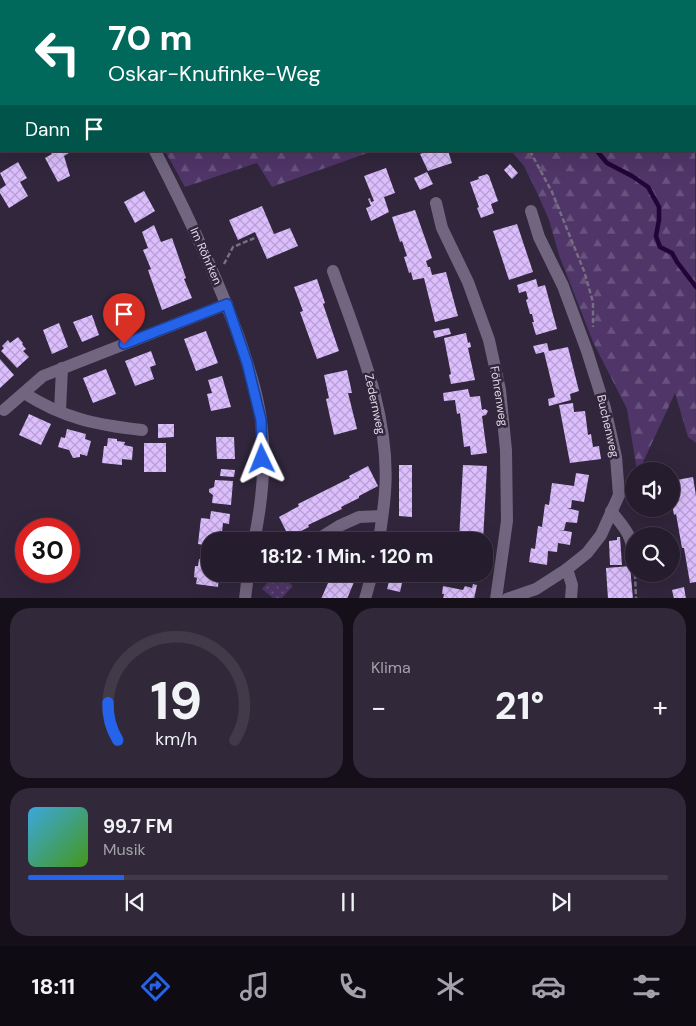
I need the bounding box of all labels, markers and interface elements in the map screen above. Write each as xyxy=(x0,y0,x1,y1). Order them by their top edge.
text: 70 m xyxy=(108,15,192,61)
icon: left xyxy=(25,20,90,85)
text: Oskar-Knufinke-Weg xyxy=(108,59,321,88)
icon: arrive xyxy=(80,115,108,143)
text: Dann xyxy=(25,117,70,142)
street label: Im Röhrken xyxy=(186,225,226,287)
pin xyxy=(103,293,145,344)
icon: arrive xyxy=(110,300,138,328)
street label: Föhrenweg xyxy=(486,365,512,427)
street label: Zedernweg xyxy=(361,372,389,436)
street label: Buchenweg xyxy=(593,393,623,459)
position arrow xyxy=(235,432,287,484)
map controls xyxy=(625,462,680,582)
button: sound xyxy=(625,462,680,517)
speed limit sign: 30 xyxy=(15,518,80,583)
button: search xyxy=(625,527,680,582)
text: 18:12 · 1 Min. · 120 m xyxy=(261,544,433,569)
text: Klima xyxy=(371,657,411,678)
text: 19 xyxy=(151,667,202,735)
text: 21° xyxy=(495,681,544,731)
text: − xyxy=(371,689,386,726)
text: + xyxy=(653,689,668,726)
text: km/h xyxy=(155,727,198,751)
text: 99.7 FM xyxy=(103,814,173,839)
text: Musik xyxy=(103,839,146,860)
icon: previous xyxy=(121,888,149,916)
icon: pause xyxy=(334,888,362,916)
icon: next xyxy=(547,888,575,916)
icon: directions xyxy=(138,969,173,1004)
icon: music xyxy=(237,969,272,1004)
icon: phone xyxy=(335,969,370,1004)
icon: climate xyxy=(433,969,468,1004)
icon: car xyxy=(531,969,566,1004)
icon: filters xyxy=(629,969,664,1004)
text: 18:11 xyxy=(32,972,75,1001)

